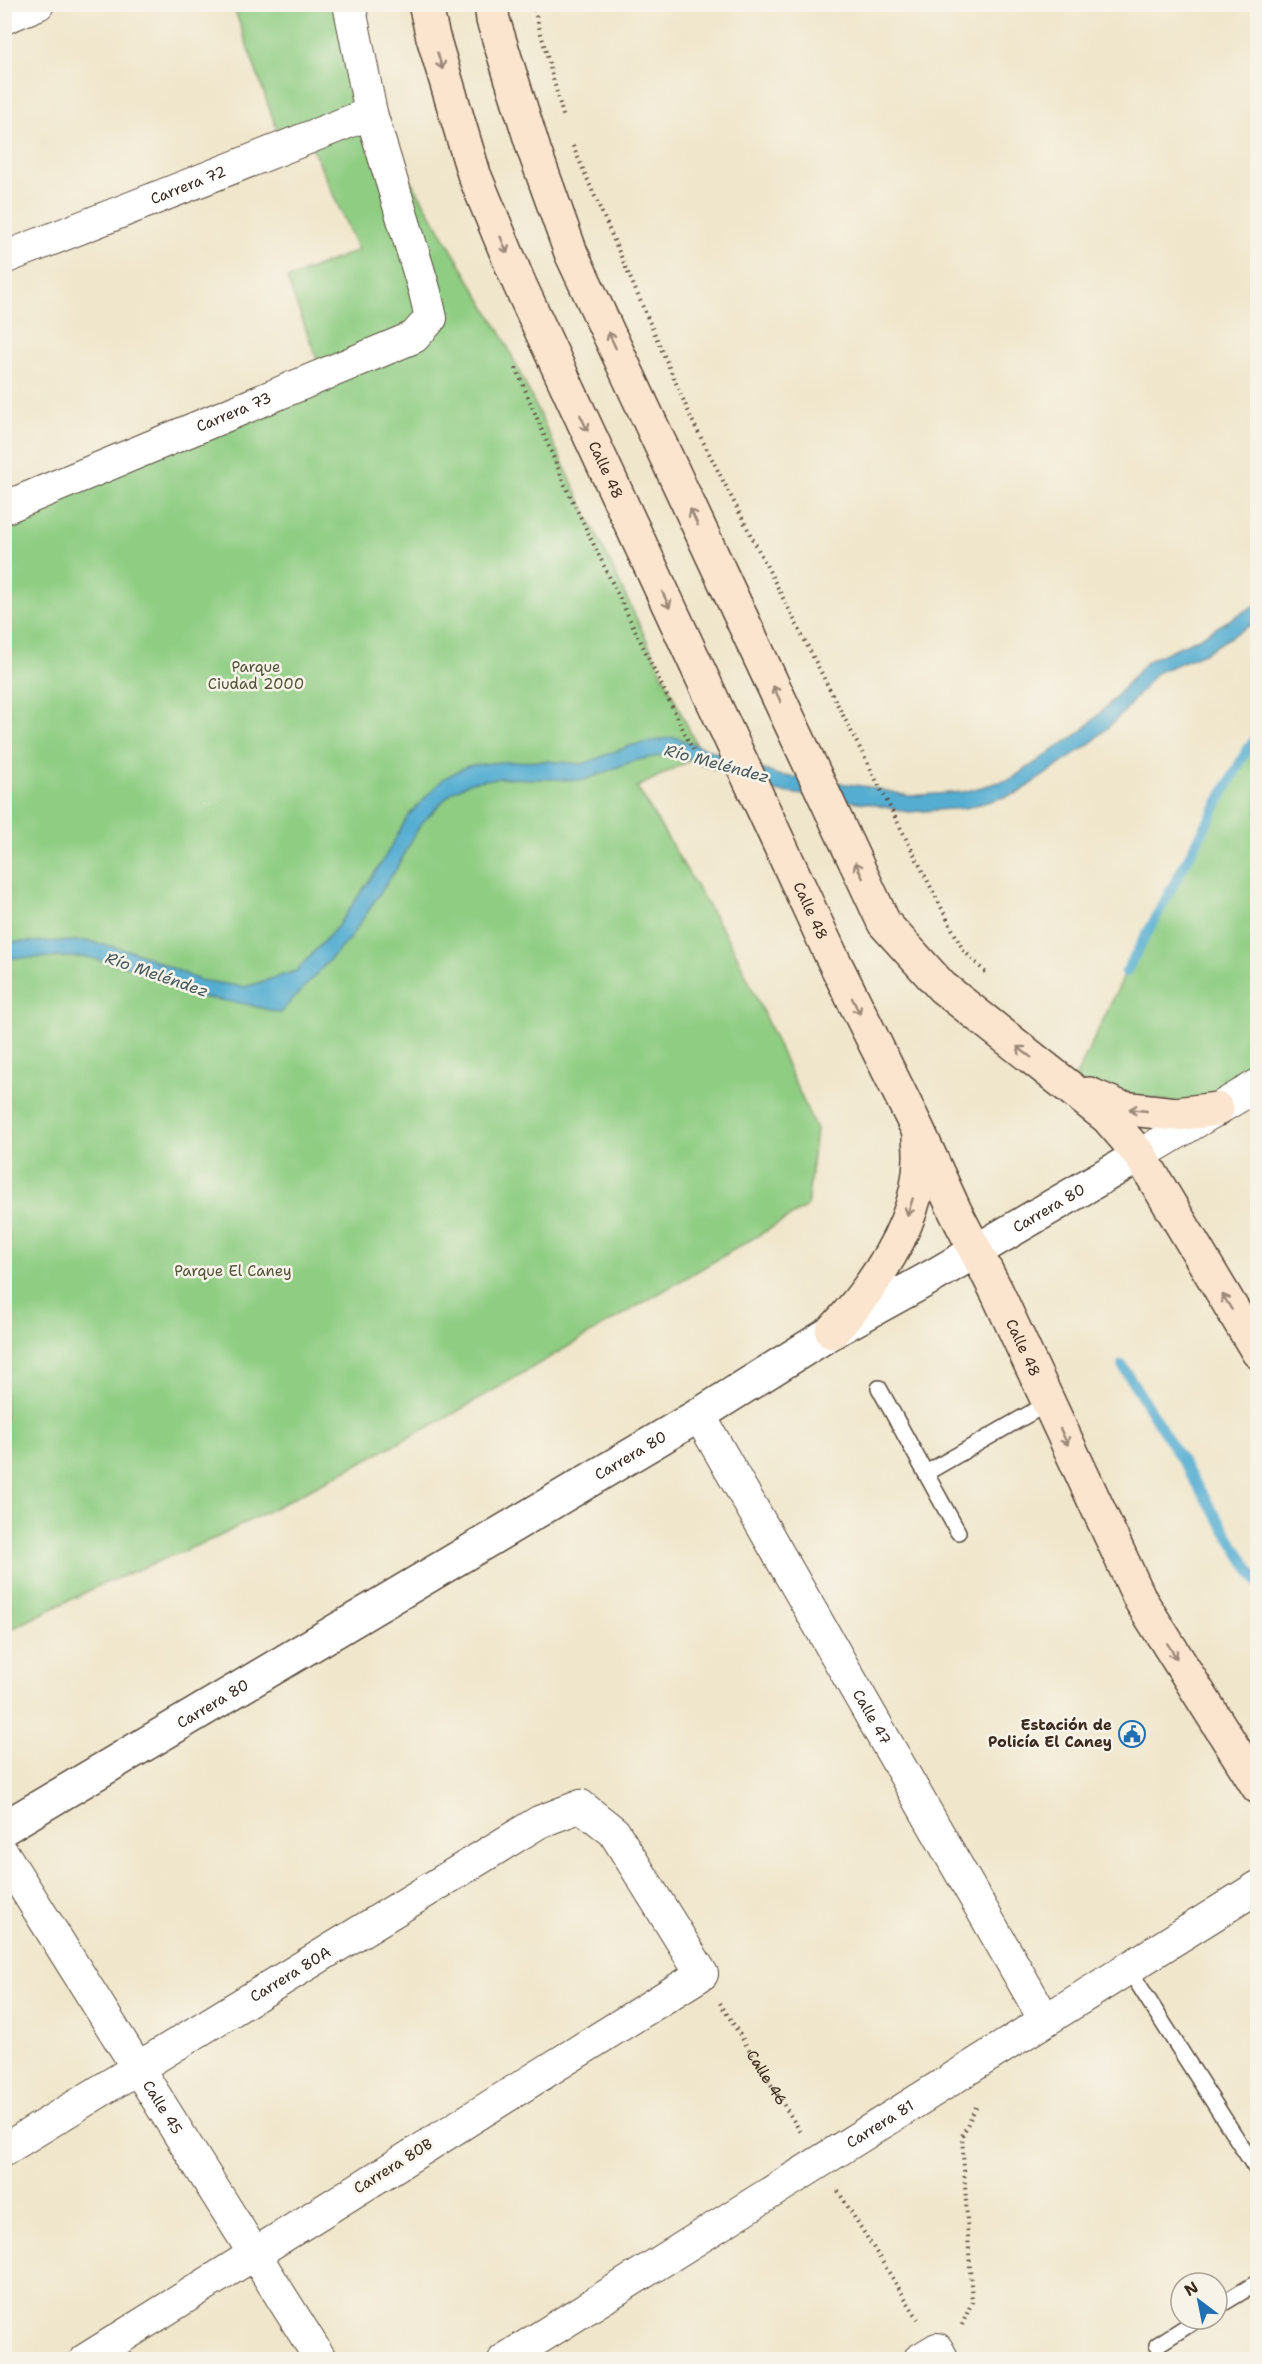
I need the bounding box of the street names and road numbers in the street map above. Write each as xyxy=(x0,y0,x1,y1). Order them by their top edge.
street label: Carrera 72 xyxy=(147,161,229,209)
street label: Carrera 73 xyxy=(193,388,274,437)
street label: Calle 48 xyxy=(584,438,628,502)
street label: Calle 48 xyxy=(788,879,832,943)
street label: Carrera 80 xyxy=(1009,1179,1089,1237)
street label: Calle 48 xyxy=(1001,1316,1045,1380)
street label: Carrera 80 xyxy=(591,1426,670,1485)
street label: Carrera 80 xyxy=(173,1675,253,1733)
street label: Calle 47 xyxy=(848,1686,896,1748)
street label: Carrera 80A xyxy=(246,1942,335,2007)
street label: Calle 46 xyxy=(742,2046,791,2109)
street label: Calle 45 xyxy=(138,2077,187,2138)
street label: Carrera 81 xyxy=(843,2095,918,2153)
street label: Carrera 80B xyxy=(350,2134,436,2198)

